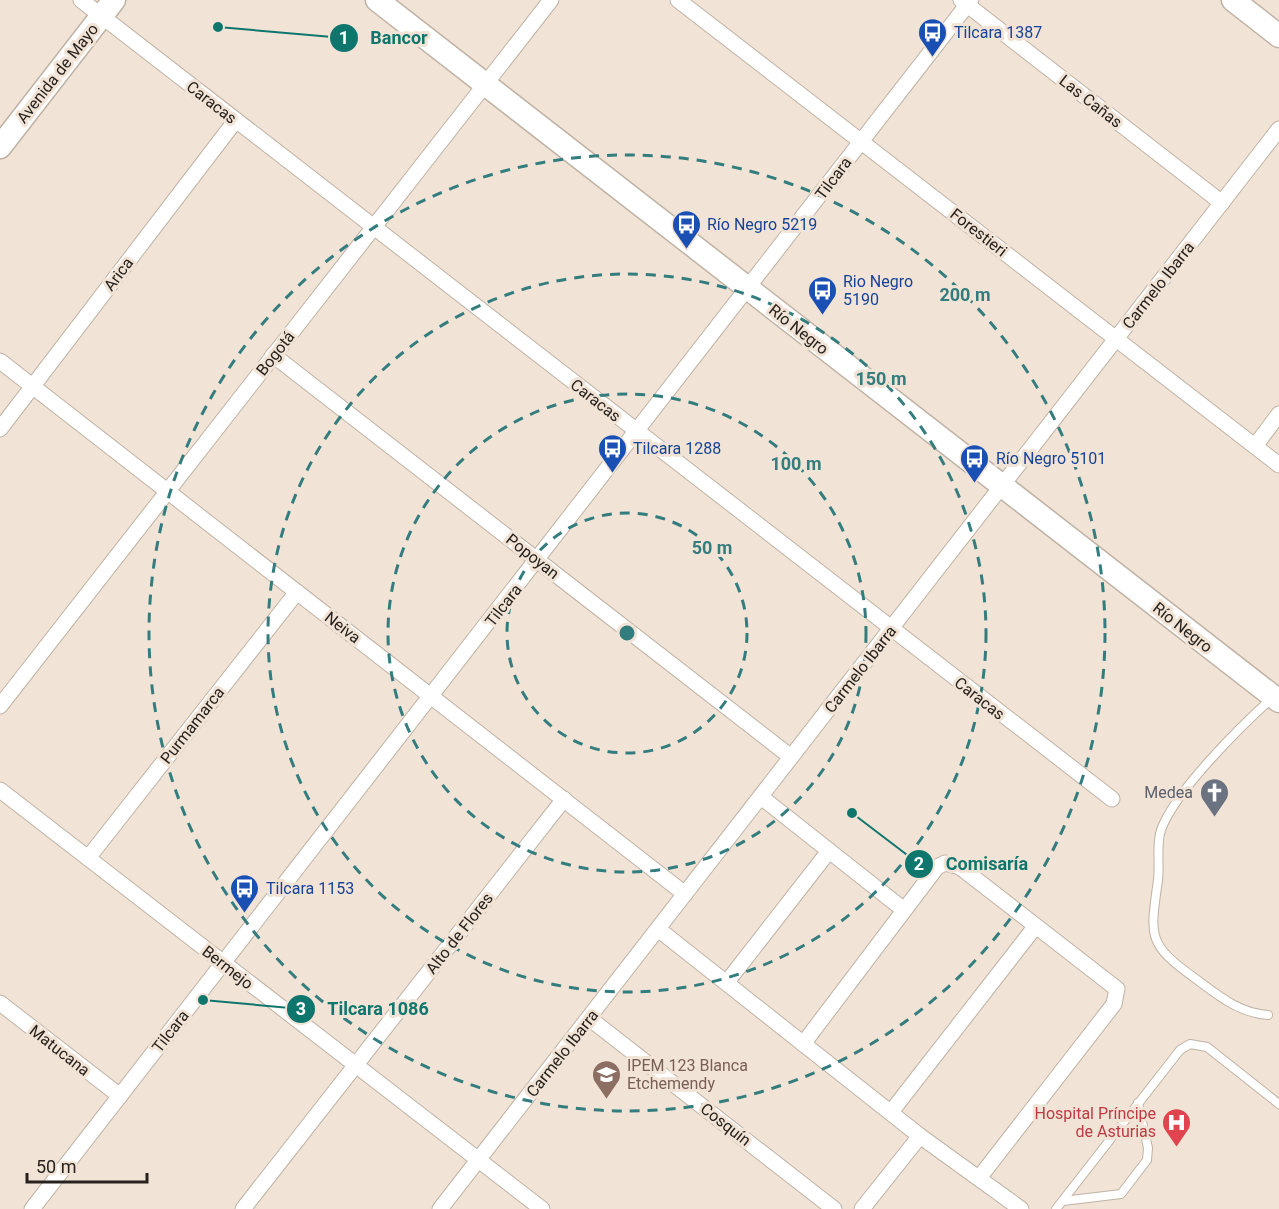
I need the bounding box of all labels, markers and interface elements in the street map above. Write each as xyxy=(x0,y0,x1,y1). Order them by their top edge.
bus stop icon: Tilcara 1387 xyxy=(917,16,949,58)
street label: Avenida de Mayo xyxy=(13,20,102,127)
callout: Bancor xyxy=(329,20,440,56)
place label: Tilcara 1387 xyxy=(954,23,1042,42)
text: 1 xyxy=(339,27,349,48)
text: Bancor xyxy=(370,27,428,48)
street label: Las Cañas xyxy=(1056,71,1126,132)
street label: Caracas xyxy=(183,77,240,128)
street label: Tilcara xyxy=(811,153,855,203)
street label: Forestieri xyxy=(947,204,1011,260)
bus stop icon: Río Negro 5219 xyxy=(670,208,702,250)
place label: Río Negro 5219 xyxy=(707,215,817,234)
street label: Carmelo Ibarra xyxy=(1118,238,1198,333)
street label: Arica xyxy=(100,254,137,295)
place label: Rio Negro 5190 xyxy=(843,272,913,309)
bus stop icon: Rio Negro 5190 xyxy=(806,274,838,316)
text: 200 m xyxy=(939,284,991,305)
street label: Río Negro xyxy=(765,300,832,358)
street label: Bogotá xyxy=(252,327,299,379)
text: 150 m xyxy=(855,368,907,389)
street label: Caracas xyxy=(567,375,624,426)
bus stop icon: Tilcara 1288 xyxy=(596,432,628,474)
place label: Tilcara 1288 xyxy=(633,439,721,458)
bus stop icon: Río Negro 5101 xyxy=(959,442,991,484)
place label: Río Negro 5101 xyxy=(996,449,1106,468)
text: 100 m xyxy=(770,453,822,474)
street label: Popoyan xyxy=(502,530,563,583)
text: 50 m xyxy=(692,537,732,558)
street label: Tilcara xyxy=(481,580,526,630)
street label: Río Negro xyxy=(1149,598,1216,656)
street label: Neiva xyxy=(321,608,364,647)
street label: Carmelo Ibarra xyxy=(820,622,900,717)
centre of rings xyxy=(617,623,637,643)
street label: Caracas xyxy=(951,673,1008,724)
street label: Purmamarca xyxy=(157,683,228,767)
church icon: Medea xyxy=(1198,776,1230,818)
place label: Medea xyxy=(1144,783,1193,802)
callout: Comisaría xyxy=(904,846,1040,882)
text: 2 xyxy=(914,853,924,874)
text: Comisaría xyxy=(946,853,1029,874)
bus stop icon: Tilcara 1153 xyxy=(229,872,261,914)
place label: Tilcara 1153 xyxy=(266,879,354,898)
street label: Alto de Flores xyxy=(422,889,497,978)
street label: Bermejo xyxy=(198,942,257,993)
callout: Tilcara 1086 xyxy=(286,991,441,1027)
text: 3 xyxy=(296,998,306,1019)
text: Tilcara 1086 xyxy=(327,998,429,1019)
street label: Tilcara xyxy=(148,1006,193,1056)
street label: Carmelo Ibarra xyxy=(522,1006,602,1101)
street label: Matucana xyxy=(26,1021,94,1080)
place label: IPEM 123 Blanca Etchemendy xyxy=(627,1056,748,1093)
school or university icon: IPEM 123 Blanca Etchemendy xyxy=(590,1058,622,1100)
street label: Cosquín xyxy=(697,1099,755,1150)
place label: Hospital Príncipe de Asturias xyxy=(1034,1104,1156,1141)
hospital icon: Hospital Príncipe de Asturias xyxy=(1161,1106,1193,1148)
scale bar xyxy=(27,1146,147,1184)
text: 50 m xyxy=(36,1156,76,1177)

